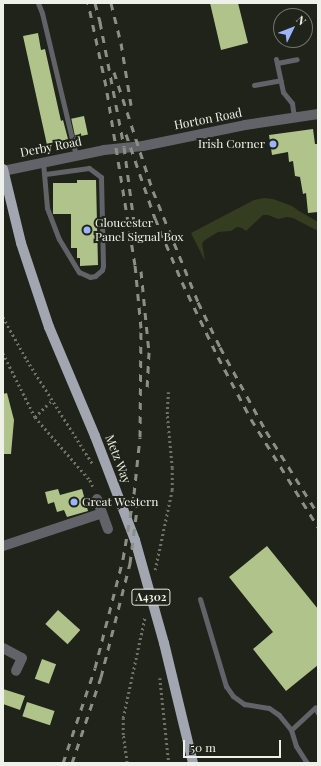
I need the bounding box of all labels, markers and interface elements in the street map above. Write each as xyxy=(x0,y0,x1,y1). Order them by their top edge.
north arrow xyxy=(273,8,313,48)
text: N xyxy=(293,12,310,28)
street label: Horton Road xyxy=(173,105,243,133)
street label: Derby Road xyxy=(19,134,83,160)
place label: Irish Corner xyxy=(198,137,265,151)
marker: Irish Corner xyxy=(268,139,278,149)
place label: Gloucester Panel Signal Box xyxy=(95,216,184,244)
marker: Gloucester Panel Signal Box xyxy=(82,225,92,235)
street label: Metz Way xyxy=(102,432,134,486)
place label: Great Western xyxy=(82,495,159,509)
marker: Great Western xyxy=(69,497,79,507)
road number: A4302 xyxy=(131,588,171,606)
scale bar xyxy=(185,732,283,758)
text: 50 m xyxy=(190,739,216,755)

